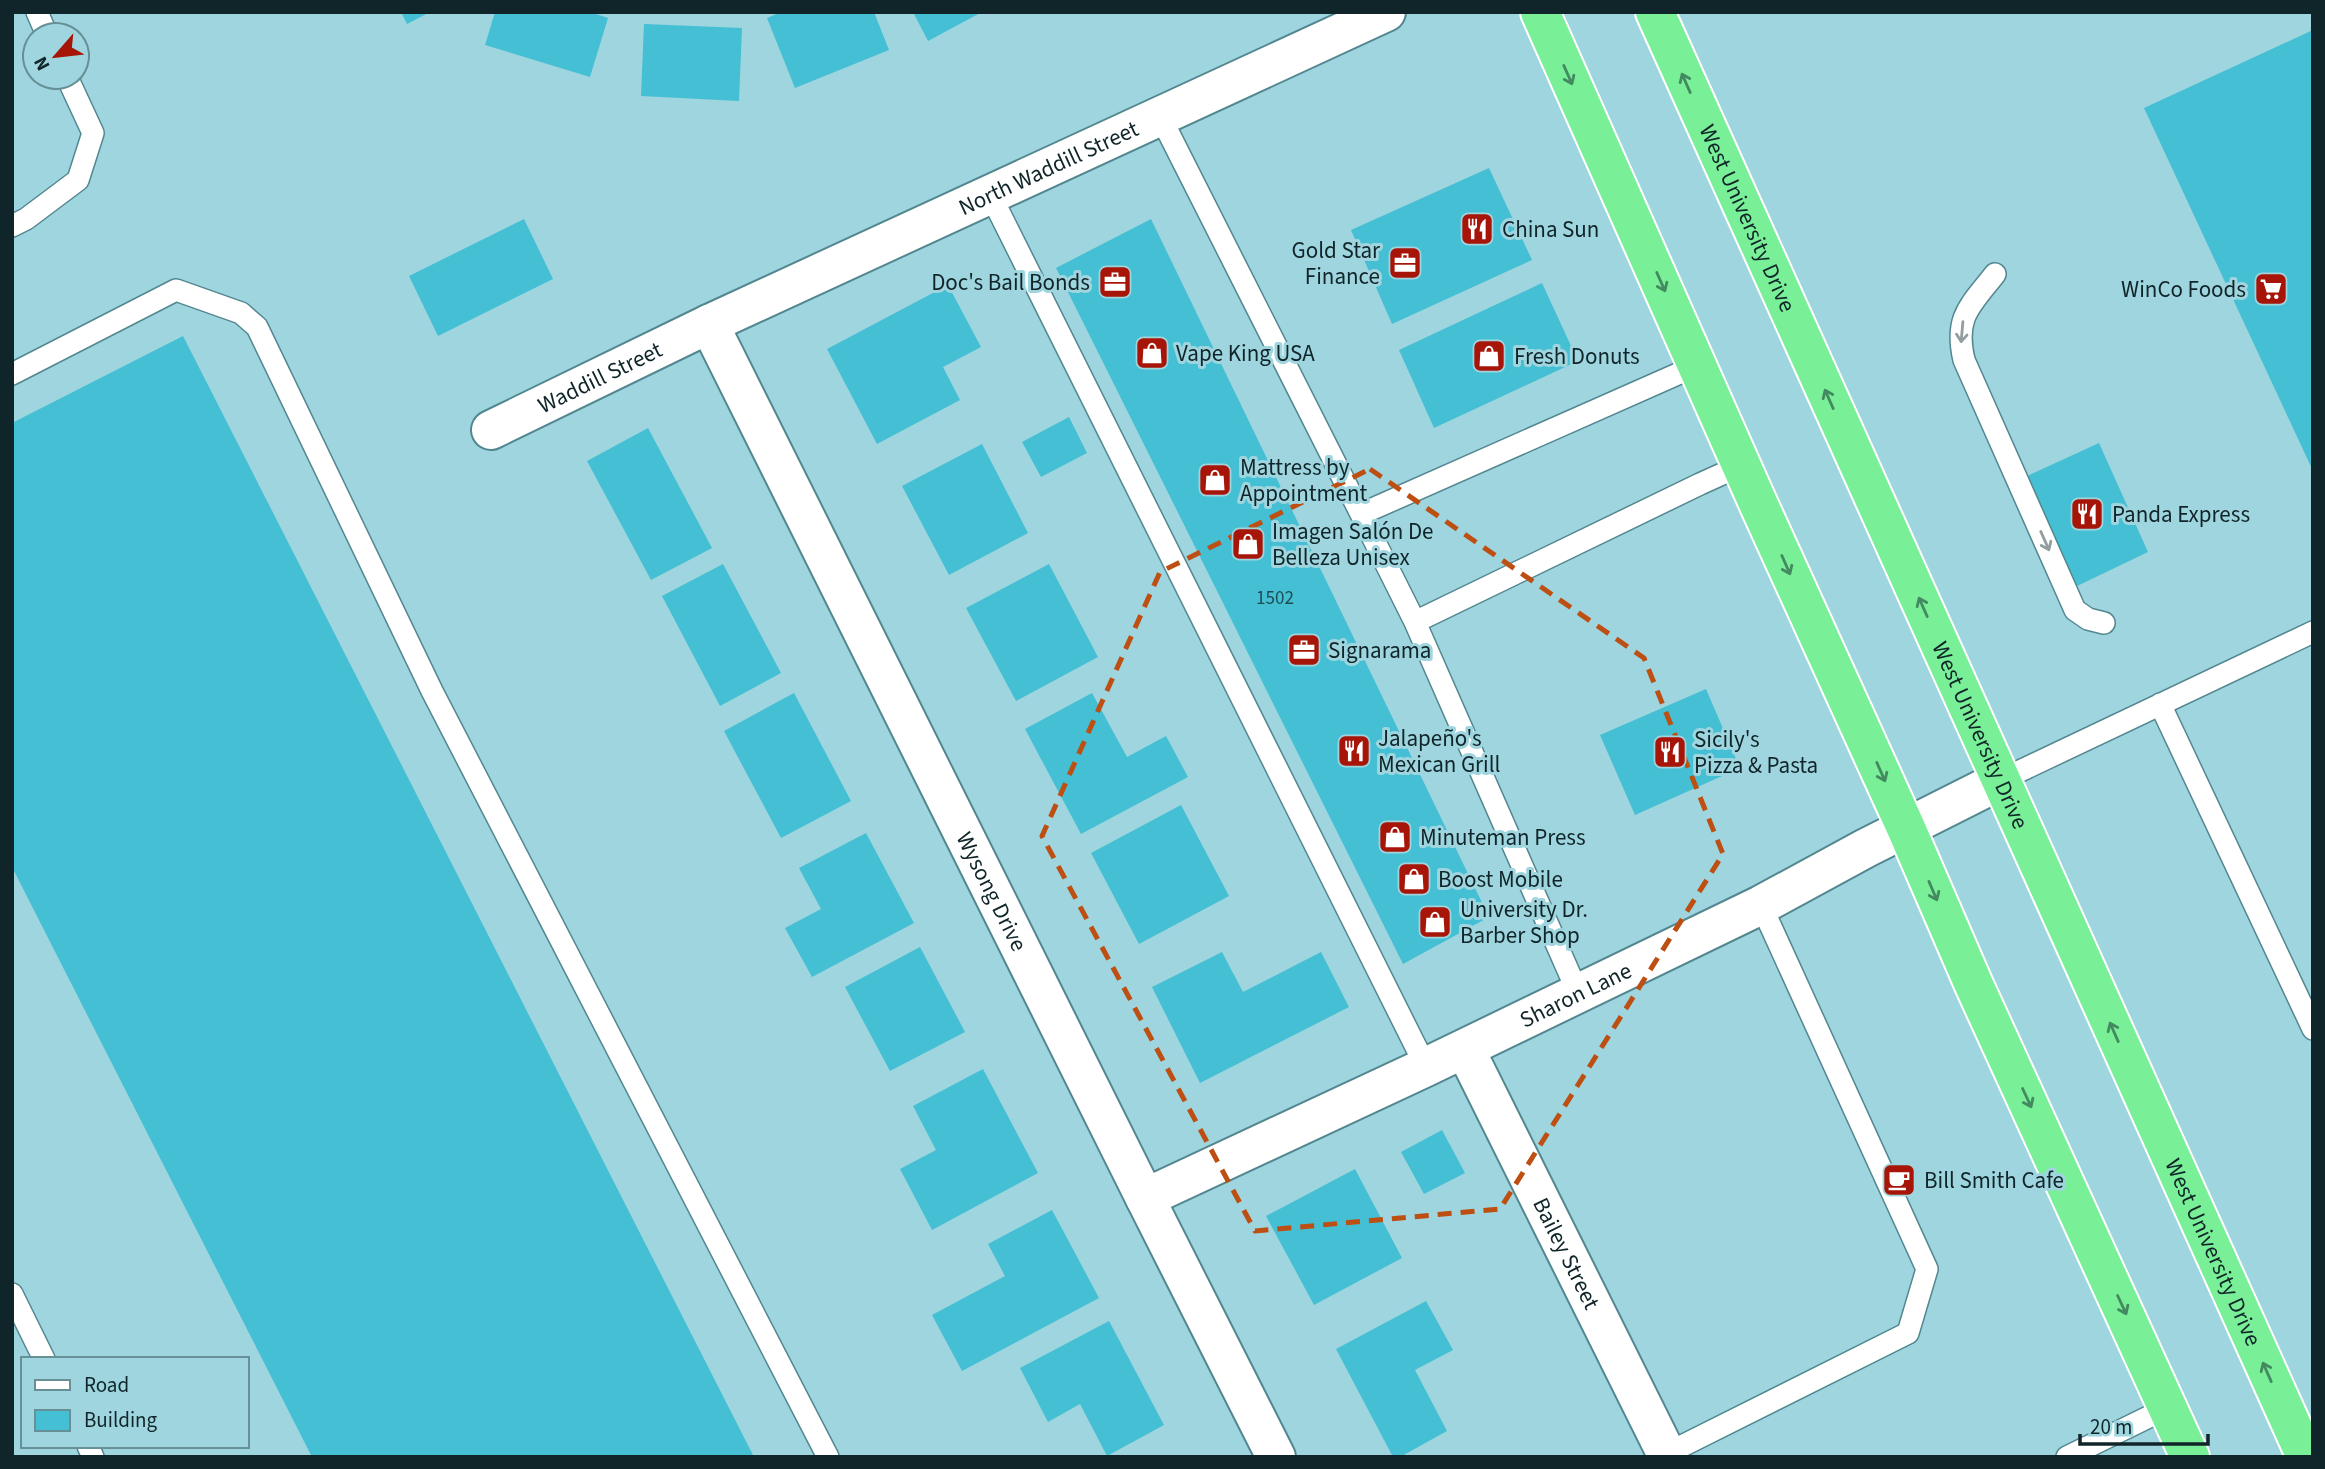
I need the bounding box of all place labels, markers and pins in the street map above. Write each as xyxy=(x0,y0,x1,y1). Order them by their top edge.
restaurant icon: China Sun xyxy=(1458,210,1496,248)
place label: China Sun xyxy=(1502,213,1599,246)
place label: Gold Star Finance xyxy=(1292,234,1381,293)
office icon: Gold Star Finance xyxy=(1386,244,1424,282)
office icon: Doc's Bail Bonds xyxy=(1096,263,1134,301)
place label: Doc's Bail Bonds xyxy=(931,266,1090,299)
supermarket icon: WinCo Foods xyxy=(2252,270,2290,308)
place label: WinCo Foods xyxy=(2121,273,2246,306)
shop icon: Vape King USA xyxy=(1133,334,1171,372)
place label: Vape King USA xyxy=(1176,337,1315,370)
shop icon: Fresh Donuts xyxy=(1470,337,1508,375)
place label: Fresh Donuts xyxy=(1514,340,1640,373)
place label: Mattress by Appointment xyxy=(1240,451,1368,510)
shop icon: Mattress by Appointment xyxy=(1196,461,1234,499)
restaurant icon: Panda Express xyxy=(2068,495,2106,533)
place label: Panda Express xyxy=(2112,498,2250,531)
place label: Imagen Salón De Belleza Unisex xyxy=(1272,515,1434,574)
shop icon: Imagen Salón De Belleza Unisex xyxy=(1229,525,1267,563)
office icon: Signarama xyxy=(1285,631,1323,669)
place label: Signarama xyxy=(1328,634,1431,667)
place label: Jalapeño's Mexican Grill xyxy=(1378,722,1500,781)
place label: Sicily's Pizza & Pasta xyxy=(1694,723,1818,782)
restaurant icon: Jalapeño's Mexican Grill xyxy=(1335,732,1373,770)
restaurant icon: Sicily's Pizza & Pasta xyxy=(1651,733,1689,771)
shop icon: Minuteman Press xyxy=(1376,818,1414,856)
place label: Minuteman Press xyxy=(1420,821,1586,854)
shop icon: Boost Mobile xyxy=(1395,860,1433,898)
place label: Boost Mobile xyxy=(1438,863,1563,896)
place label: University Dr. Barber Shop xyxy=(1460,893,1588,952)
shop icon: University Dr. Barber Shop xyxy=(1416,903,1454,941)
cafe icon: Bill Smith Cafe xyxy=(1880,1161,1918,1199)
place label: Bill Smith Cafe xyxy=(1924,1164,2064,1197)

